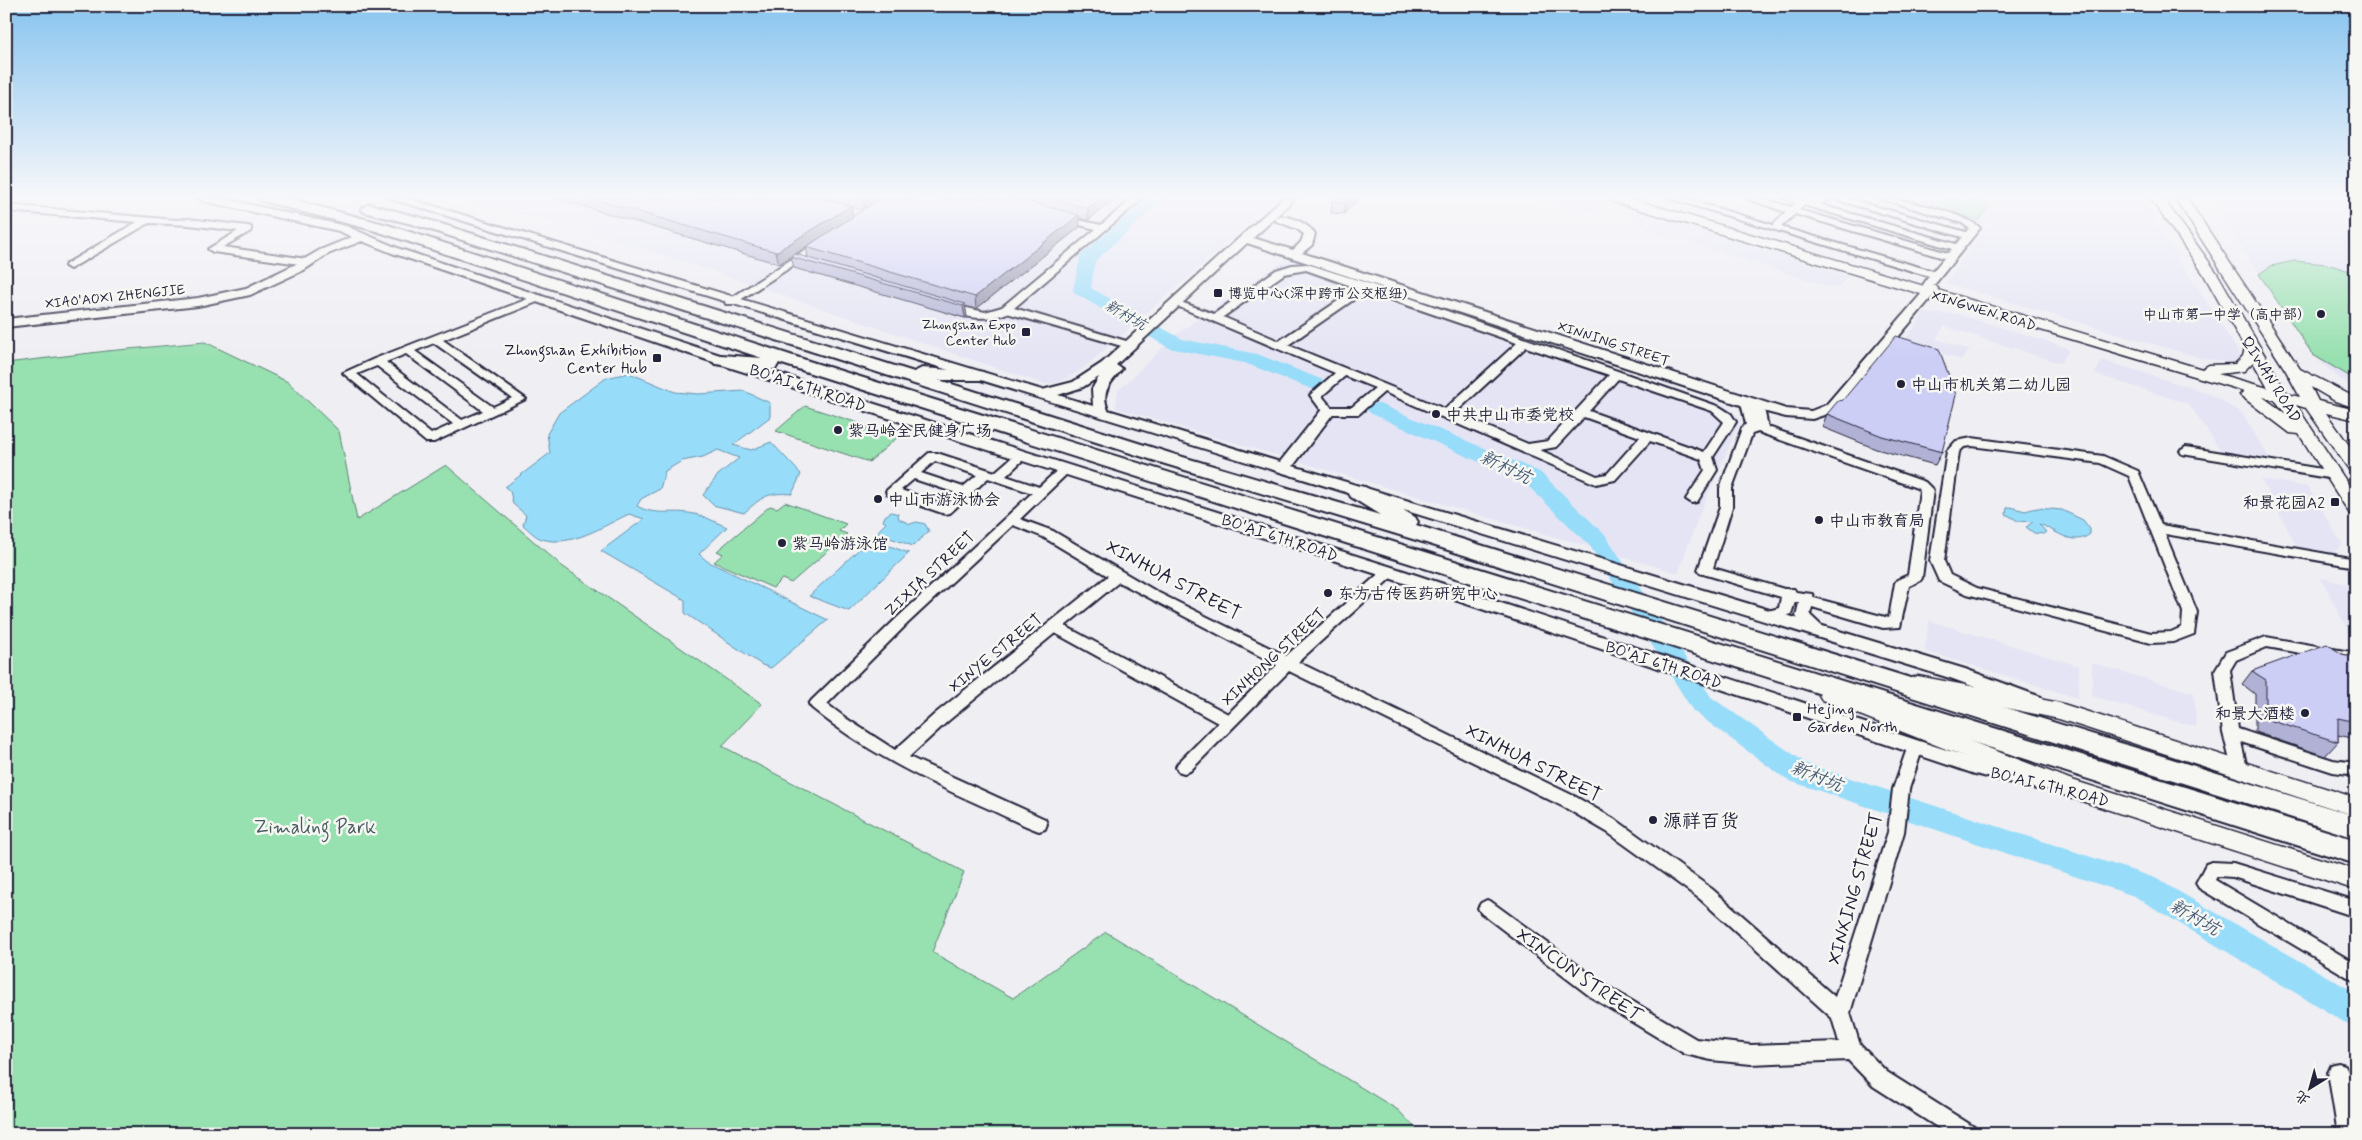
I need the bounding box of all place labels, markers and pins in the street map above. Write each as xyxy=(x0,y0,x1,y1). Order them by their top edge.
place label: 博览中心(深中跨市公交枢纽) xyxy=(1228,285,1407,303)
marker: 博览中心(深中跨市公交枢纽) xyxy=(1212,287,1224,299)
place label: 中山市第一中学（高中部） xyxy=(2143,306,2311,324)
marker: 中山市第一中学（高中部） xyxy=(2315,308,2327,320)
place label: Zhongshan Expo Center Hub xyxy=(922,316,1016,350)
marker: Zhongshan Expo Center Hub xyxy=(1020,326,1032,338)
place label: Zhongshan Exhibition Center Hub xyxy=(504,340,647,379)
marker: Zhongshan Exhibition Center Hub xyxy=(651,352,663,364)
place label: 中山市机关第二幼儿园 xyxy=(1911,375,2071,396)
marker: 中山市机关第二幼儿园 xyxy=(1895,378,1907,390)
place label: 中共中山市委党校 xyxy=(1446,405,1574,426)
marker: 中共中山市委党校 xyxy=(1430,408,1442,420)
place label: 紫马岭全民健身广场 xyxy=(848,421,992,442)
marker: 紫马岭全民健身广场 xyxy=(832,424,844,436)
place label: 中山市游泳协会 xyxy=(888,490,1000,511)
marker: 中山市游泳协会 xyxy=(872,493,884,505)
place label: 和景花园A2 xyxy=(2243,493,2325,514)
marker: 和景花园A2 xyxy=(2329,496,2341,508)
place label: 中山市教育局 xyxy=(1829,511,1925,532)
marker: 中山市教育局 xyxy=(1813,514,1825,526)
place label: 紫马岭游泳馆 xyxy=(792,534,888,555)
marker: 紫马岭游泳馆 xyxy=(776,537,788,549)
place label: 东方古传医药研究中心 xyxy=(1338,584,1498,605)
marker: 东方古传医药研究中心 xyxy=(1322,587,1334,599)
place label: Hejing Garden North xyxy=(1807,699,1897,738)
place label: 和景大酒楼 xyxy=(2215,704,2295,725)
marker: 和景大酒楼 xyxy=(2299,707,2311,719)
marker: Hejing Garden North xyxy=(1791,711,1803,723)
place label: 源祥百货 xyxy=(1663,809,1739,834)
marker: 源祥百货 xyxy=(1647,814,1659,826)

